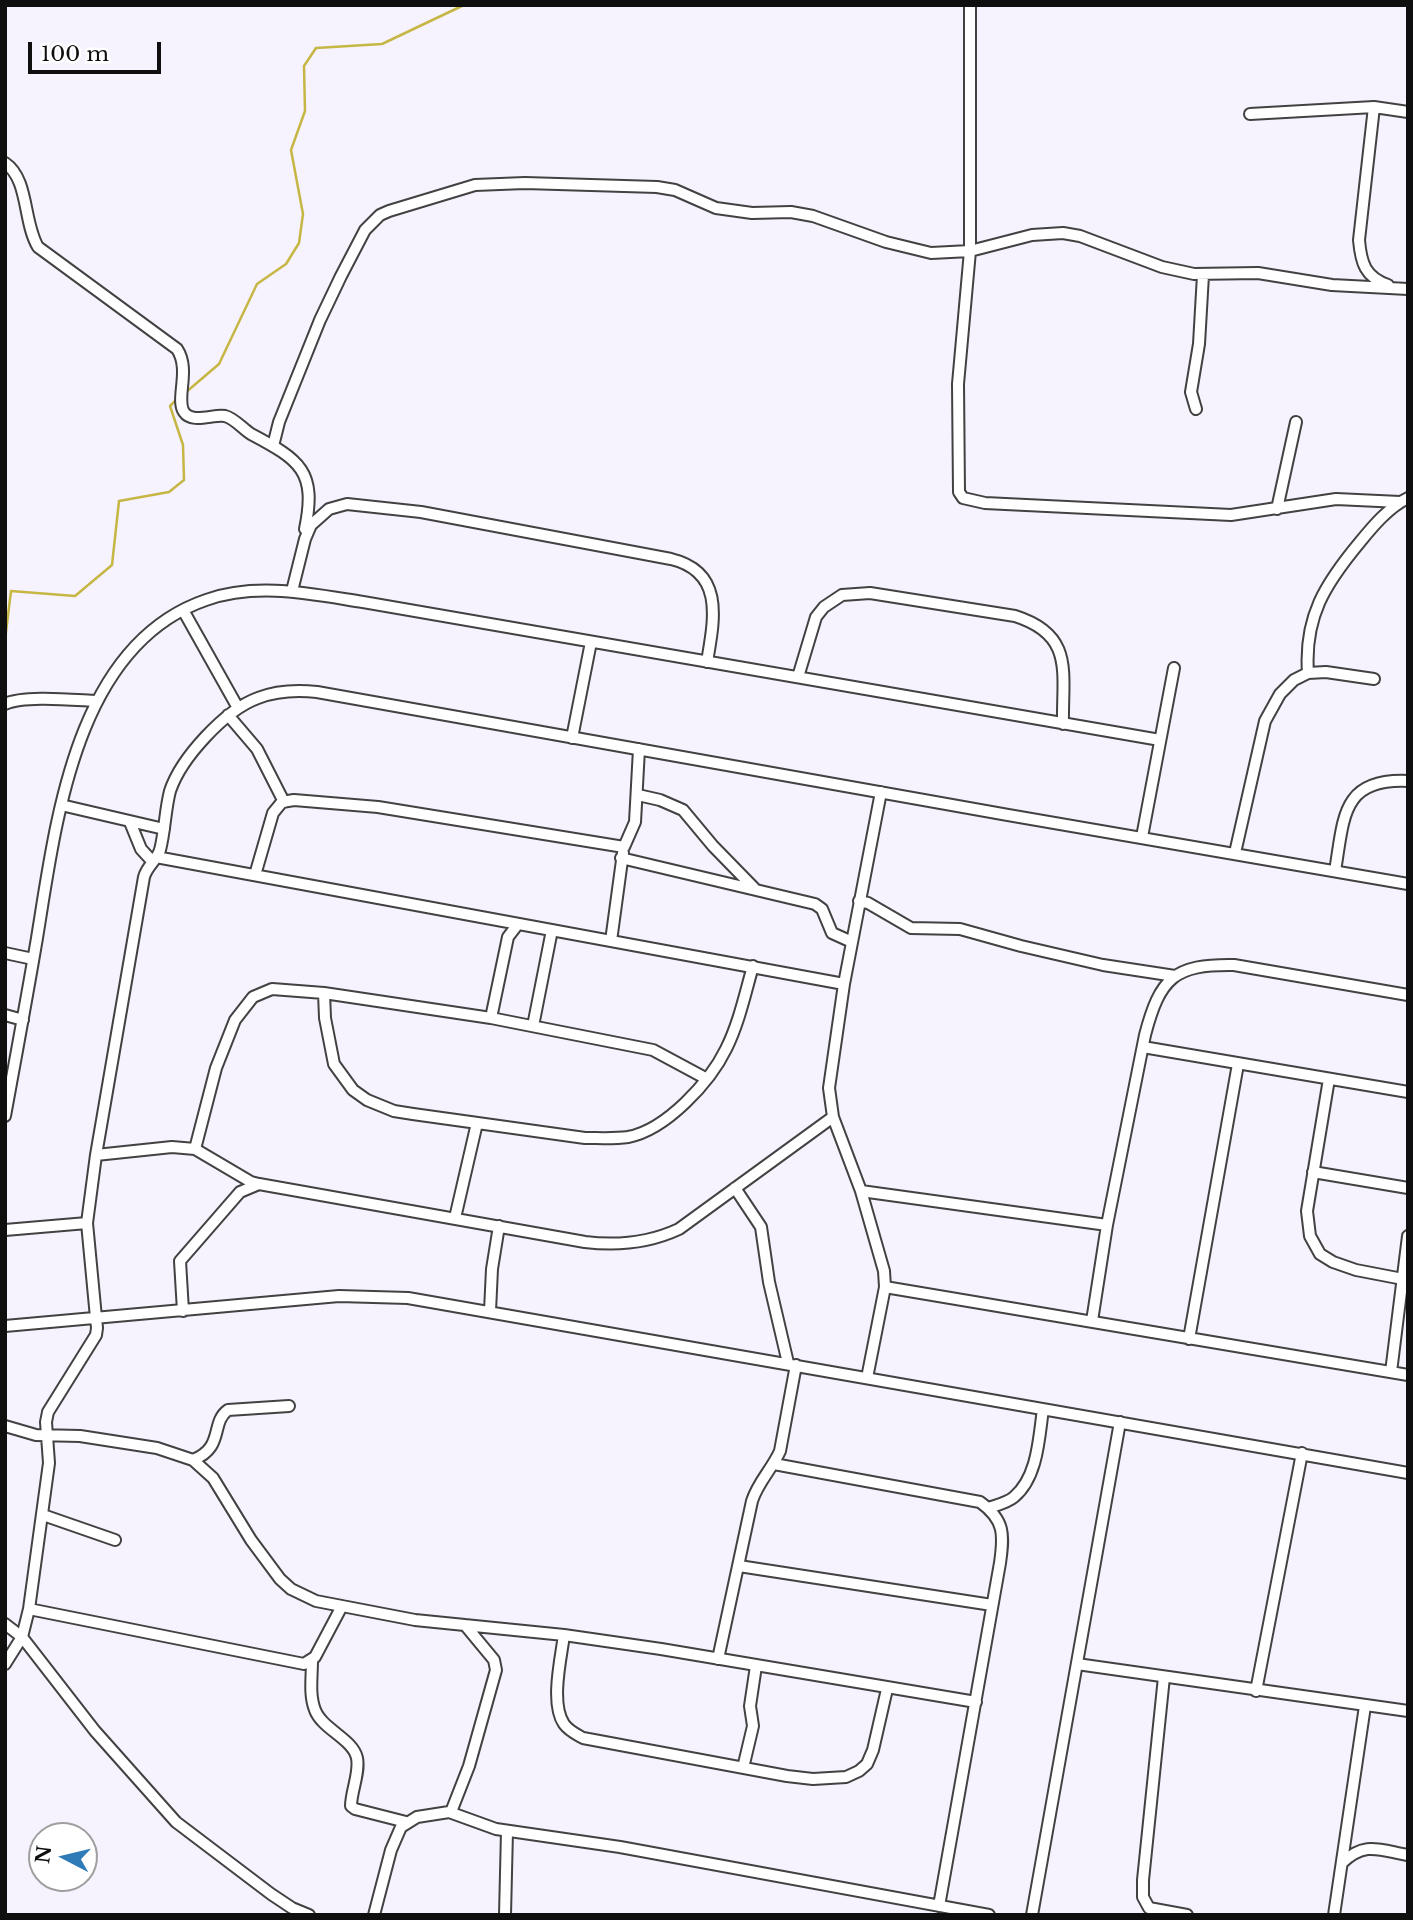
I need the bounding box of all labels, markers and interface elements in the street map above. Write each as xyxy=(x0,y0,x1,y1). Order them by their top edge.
scale bar xyxy=(32,28,164,72)
text: 100 m xyxy=(41,41,109,67)
north arrow xyxy=(28,1822,98,1892)
text: N xyxy=(31,1844,56,1865)

